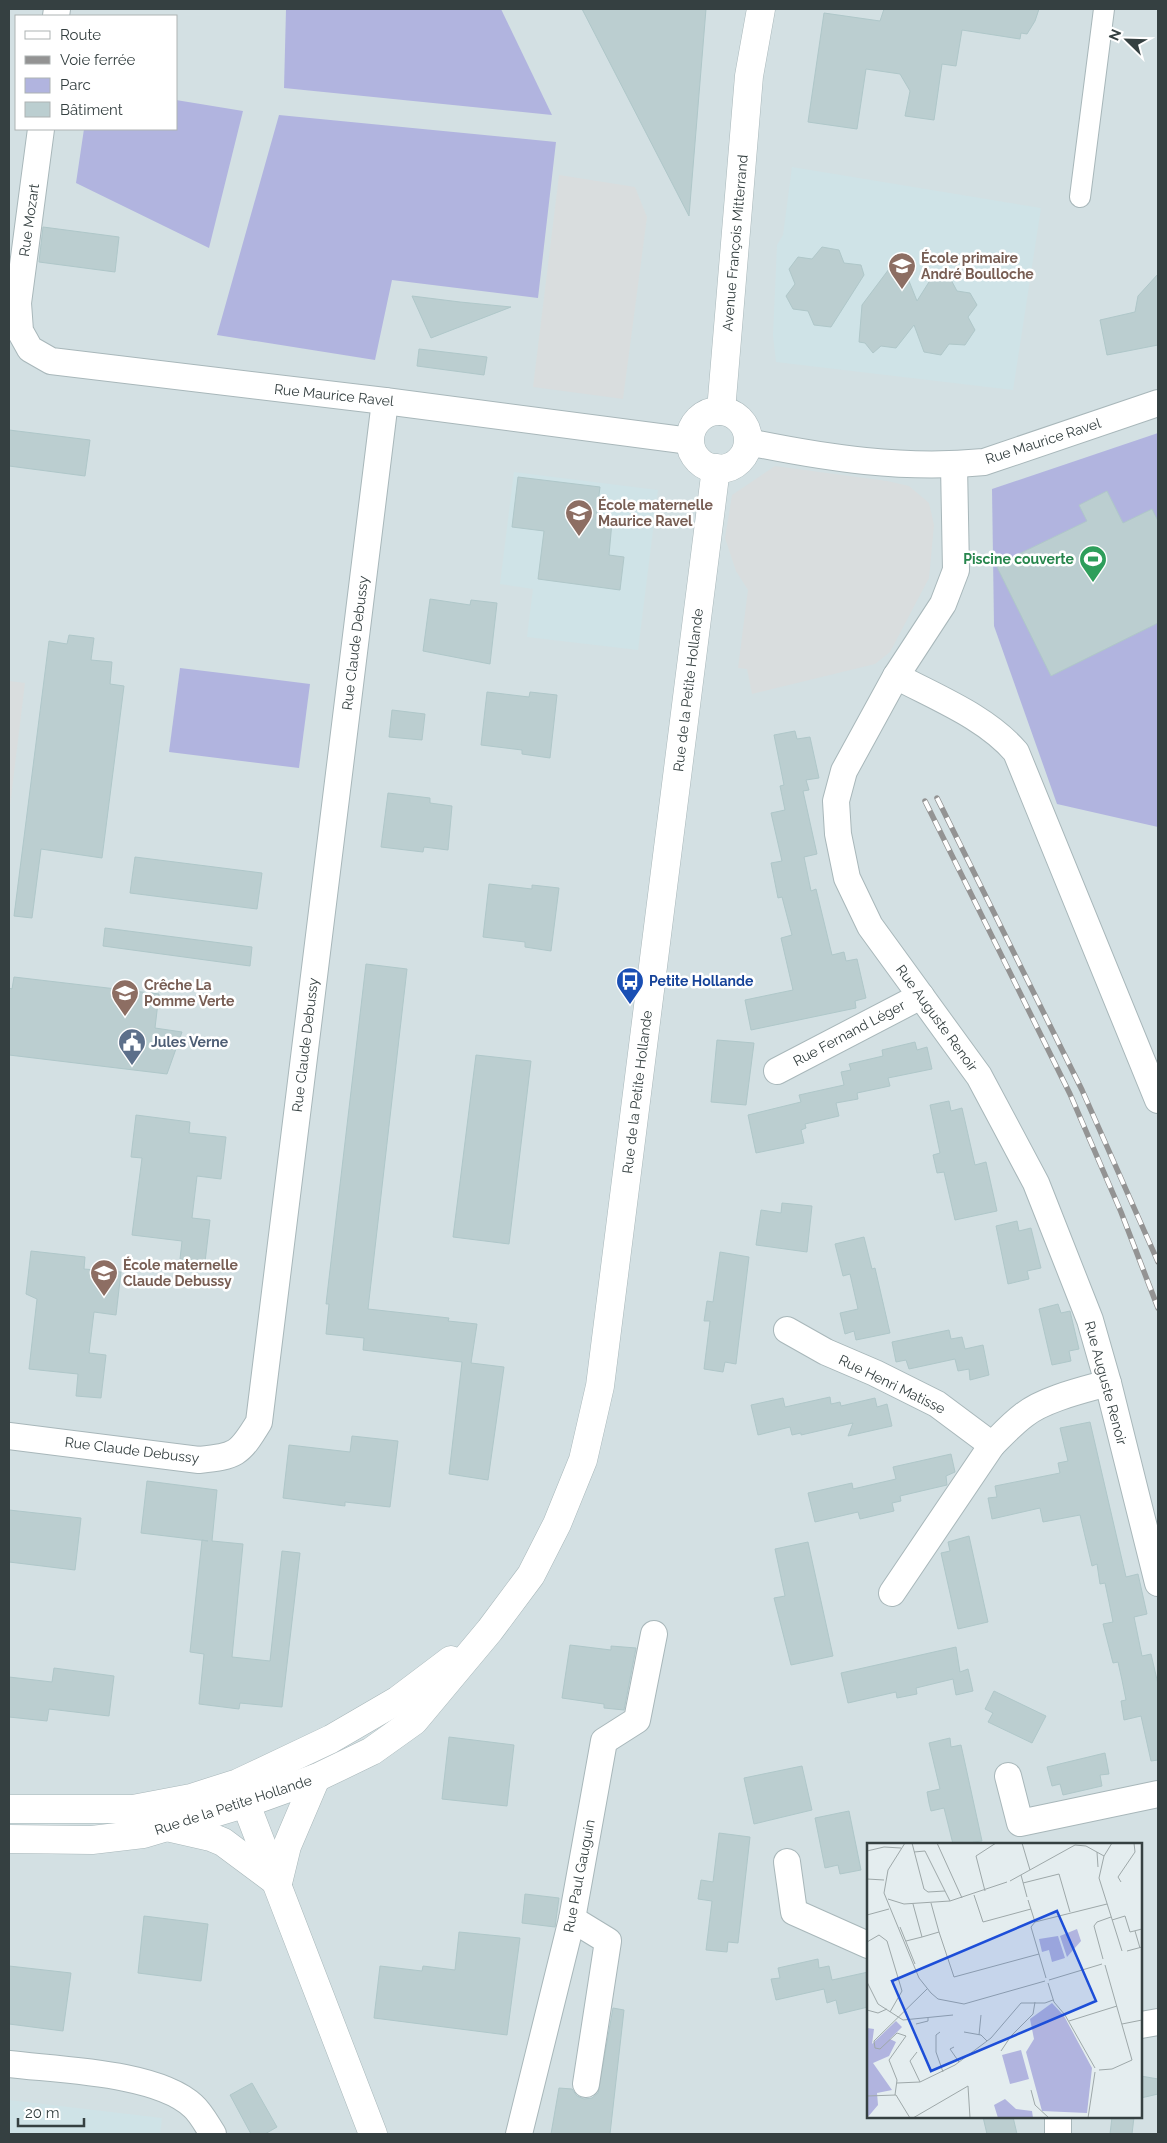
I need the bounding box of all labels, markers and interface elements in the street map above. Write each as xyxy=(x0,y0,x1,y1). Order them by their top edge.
legend xyxy=(15,15,178,130)
north arrow xyxy=(1102,15,1152,65)
text: Route xyxy=(60,26,101,44)
text: N xyxy=(1106,27,1124,43)
text: Voie ferrée xyxy=(60,51,136,69)
text: Parc xyxy=(60,76,91,94)
text: Bâtiment xyxy=(60,101,123,119)
street label: Avenue François Mitterrand xyxy=(719,154,751,332)
street label: Rue Mozart xyxy=(16,182,42,258)
place label: École primaire André Boulloche xyxy=(921,249,1034,282)
school or university icon: École primaire André Boulloche xyxy=(887,251,917,290)
street label: Rue Maurice Ravel xyxy=(273,381,395,409)
street label: Rue Maurice Ravel xyxy=(983,415,1103,467)
place label: École maternelle Maurice Ravel xyxy=(598,496,714,529)
school or university icon: École maternelle Maurice Ravel xyxy=(564,498,594,537)
sports icon: Piscine couverte xyxy=(1078,544,1108,583)
place label: Piscine couverte xyxy=(963,551,1075,567)
street label: Rue Claude Debussy xyxy=(339,575,371,711)
street label: Rue de la Petite Hollande xyxy=(670,607,706,773)
street label: Rue Auguste Renoir xyxy=(893,962,981,1075)
bus stop icon: Petite Hollande xyxy=(615,966,645,1005)
place label: Petite Hollande xyxy=(649,973,754,989)
place label: Crêche La Pomme Verte xyxy=(144,977,235,1009)
street label: Rue Claude Debussy xyxy=(289,977,321,1113)
school or university icon: Crêche La Pomme Verte xyxy=(110,978,140,1017)
street label: Rue Fernand Léger xyxy=(790,997,908,1069)
street label: Rue de la Petite Hollande xyxy=(619,1009,655,1175)
public building icon: Jules Verne xyxy=(117,1027,147,1066)
place label: Jules Verne xyxy=(151,1034,229,1050)
place label: École maternelle Claude Debussy xyxy=(123,1256,239,1289)
school or university icon: École maternelle Claude Debussy xyxy=(89,1258,119,1297)
street label: Rue Auguste Renoir xyxy=(1082,1319,1130,1447)
street label: Rue Henri Matisse xyxy=(836,1351,948,1417)
street label: Rue Claude Debussy xyxy=(64,1434,200,1466)
street label: Rue de la Petite Hollande xyxy=(152,1772,314,1838)
street label: Rue Paul Gauguin xyxy=(560,1818,598,1934)
inset map xyxy=(867,1843,1142,2118)
scale bar xyxy=(18,2096,84,2128)
text: 20 m xyxy=(25,2104,60,2122)

